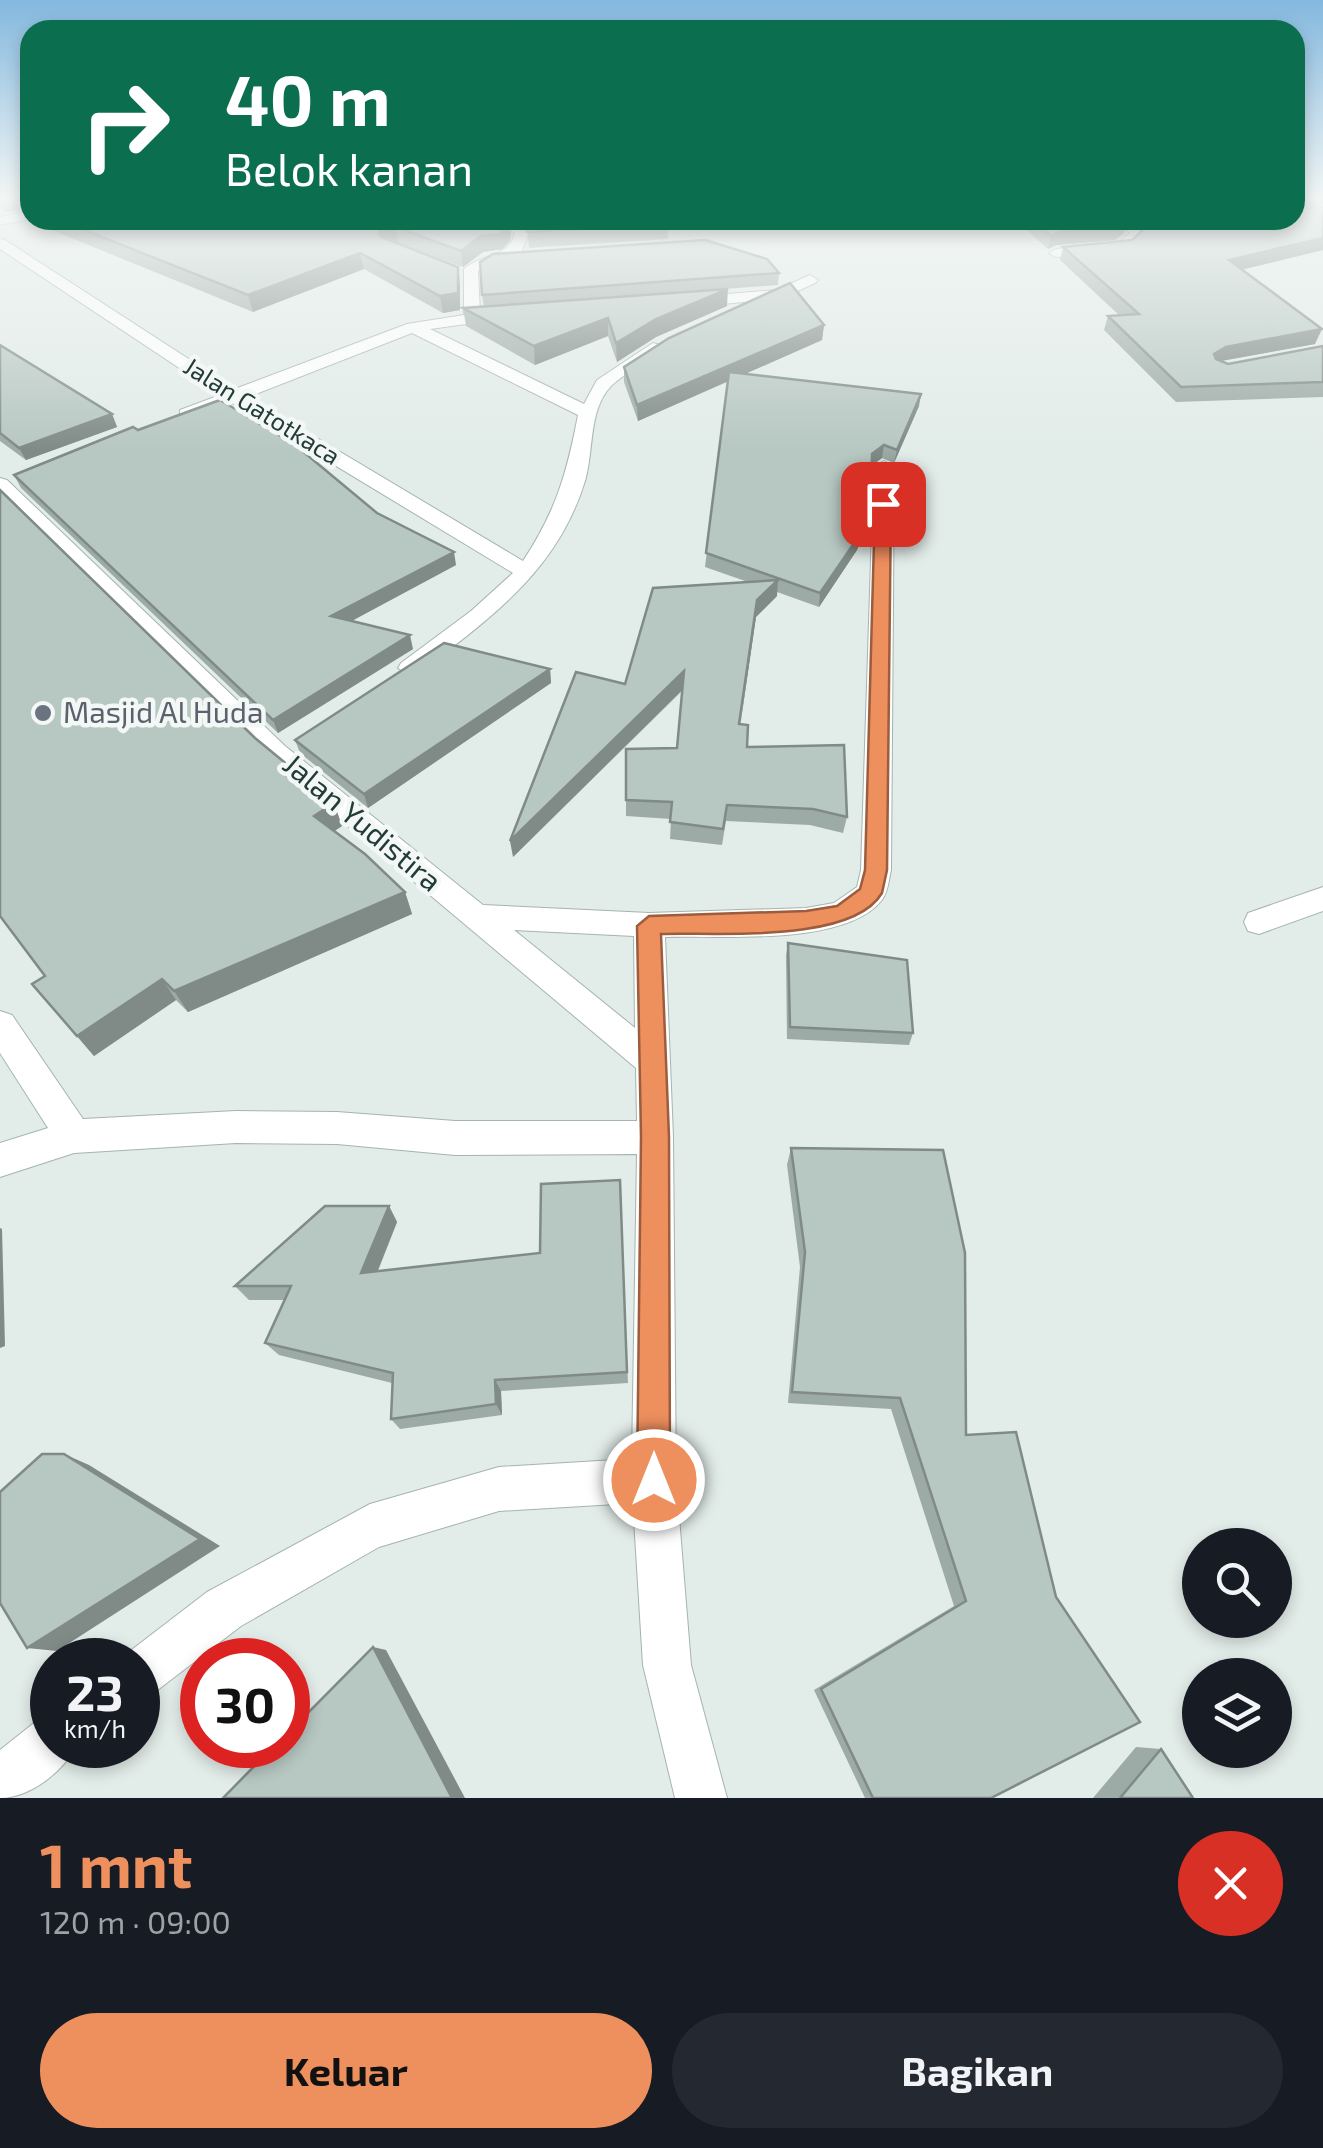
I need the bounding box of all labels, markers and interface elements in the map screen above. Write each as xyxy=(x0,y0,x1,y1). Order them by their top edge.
text: 40 m xyxy=(225,56,391,140)
icon: right xyxy=(60,60,190,190)
text: Belok kanan xyxy=(225,141,473,195)
street label: Jalan Gatotkaca xyxy=(179,350,346,470)
pin xyxy=(841,462,926,547)
icon: arrive xyxy=(856,477,911,532)
place label: Masjid Al Huda xyxy=(63,693,263,729)
marker: Masjid Al Huda xyxy=(32,702,54,724)
street label: Jalan Yudistira xyxy=(277,745,450,898)
position arrow xyxy=(602,1428,706,1532)
map controls xyxy=(1182,1528,1292,1768)
button: search xyxy=(1182,1528,1292,1638)
speed limit sign: 30 xyxy=(180,1638,310,1768)
button: layers xyxy=(1182,1658,1292,1768)
text: 23 xyxy=(66,1661,124,1721)
text: km/h xyxy=(64,1713,126,1743)
text: 1 mnt xyxy=(40,1828,192,1900)
button: close xyxy=(1178,1831,1283,1936)
text: 120 m · 09:00 xyxy=(40,1902,231,1940)
button: Keluar xyxy=(40,2013,652,2128)
button: Bagikan xyxy=(672,2013,1283,2128)

